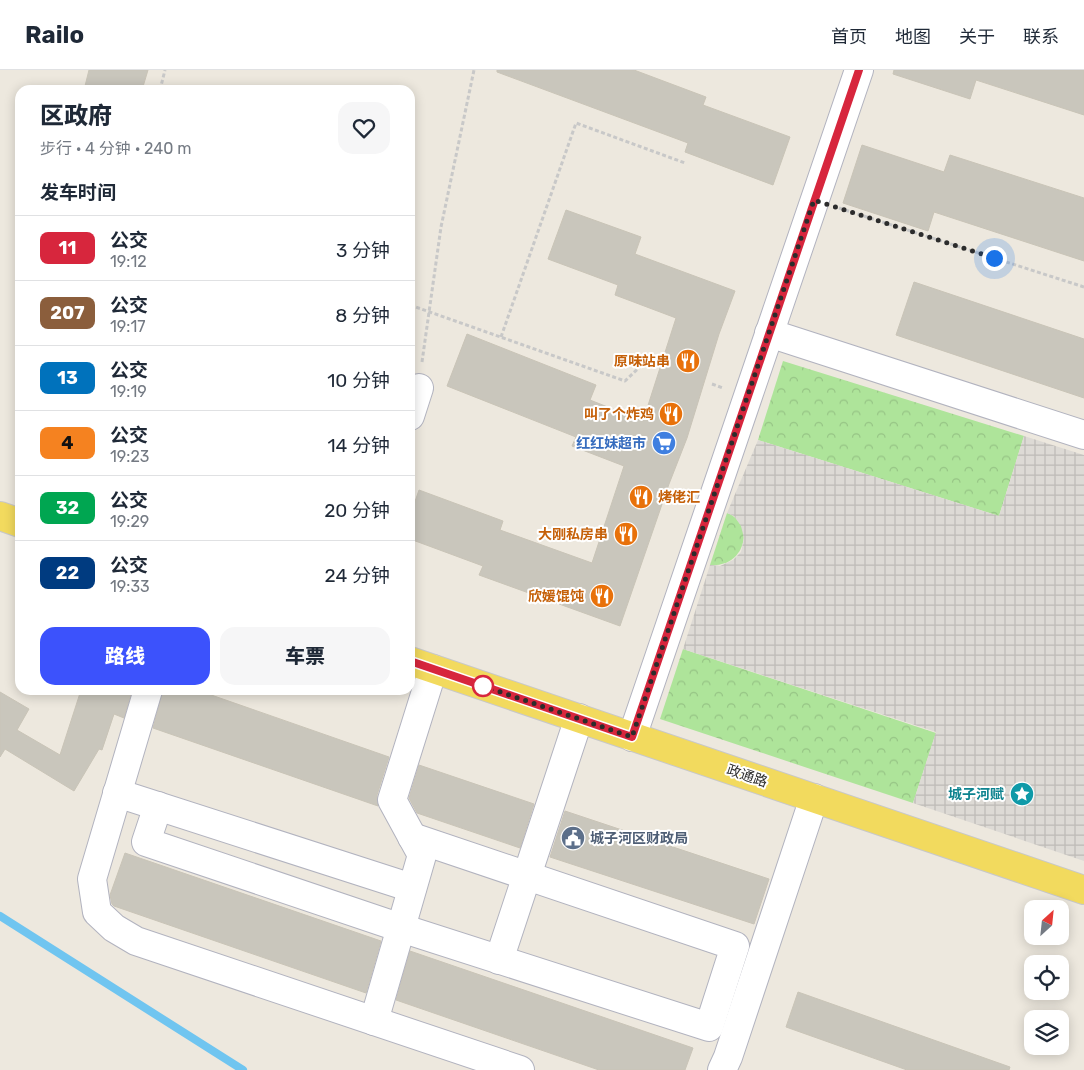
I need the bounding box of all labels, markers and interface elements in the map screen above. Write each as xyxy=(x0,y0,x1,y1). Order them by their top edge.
text: Railo xyxy=(25,21,84,49)
text: 首页 xyxy=(831,26,867,48)
text: 地图 xyxy=(895,26,931,48)
text: 关于 xyxy=(959,26,995,48)
text: 联系 xyxy=(1023,26,1059,48)
text: 区政府 xyxy=(40,102,112,130)
button: heart xyxy=(338,102,390,154)
text: 步行 · 4 分钟 · 240 m xyxy=(40,139,192,158)
text: 发车时间 xyxy=(40,181,116,204)
text: 公交 xyxy=(110,229,148,252)
text: 11 xyxy=(59,237,76,259)
text: 3 分钟 xyxy=(336,239,390,262)
your location xyxy=(982,246,1007,271)
text: 19:12 xyxy=(110,252,147,271)
text: 公交 xyxy=(110,294,148,317)
text: 207 xyxy=(50,302,85,324)
text: 8 分钟 xyxy=(335,304,390,327)
text: 19:17 xyxy=(110,317,146,336)
restaurant icon: 原味站串 xyxy=(675,348,701,374)
place label: 原味站串 xyxy=(614,353,670,370)
text: 公交 xyxy=(110,359,148,382)
text: 13 xyxy=(57,367,78,389)
text: 10 分钟 xyxy=(327,369,390,392)
text: 19:19 xyxy=(110,382,147,401)
restaurant icon: 叫了个炸鸡 xyxy=(658,401,684,427)
place label: 叫了个炸鸡 xyxy=(584,406,654,423)
text: 公交 xyxy=(110,424,148,447)
supermarket icon: 红红妹超市 xyxy=(651,430,677,456)
text: 4 xyxy=(61,432,74,454)
text: 14 分钟 xyxy=(327,434,390,457)
place label: 红红妹超市 xyxy=(576,435,646,452)
text: 19:23 xyxy=(110,447,149,466)
restaurant icon: 烤佬汇 xyxy=(628,484,654,510)
text: 公交 xyxy=(110,489,148,512)
place label: 烤佬汇 xyxy=(658,489,700,506)
text: 32 xyxy=(56,497,79,519)
text: 20 分钟 xyxy=(324,499,390,522)
text: 19:29 xyxy=(110,512,149,531)
restaurant icon: 大刚私房串 xyxy=(613,521,639,547)
place label: 大刚私房串 xyxy=(538,526,608,543)
text: 公交 xyxy=(110,554,148,577)
text: 22 xyxy=(56,562,79,584)
text: 24 分钟 xyxy=(325,564,390,587)
text: 19:33 xyxy=(110,577,150,596)
restaurant icon: 欣媛馄饨 xyxy=(589,583,615,609)
place label: 欣媛馄饨 xyxy=(528,588,584,605)
button: 路线 xyxy=(40,627,210,685)
button: 车票 xyxy=(220,627,390,685)
unlabelled marker xyxy=(472,675,494,697)
street label: 政通路 xyxy=(724,761,770,791)
place icon: 城子河赋 xyxy=(1009,781,1035,807)
place label: 城子河赋 xyxy=(948,786,1004,803)
public building icon: 城子河区财政局 xyxy=(560,825,586,851)
place label: 城子河区财政局 xyxy=(590,830,688,847)
north arrow xyxy=(1024,900,1069,945)
map controls xyxy=(1024,900,1069,1055)
button: locate xyxy=(1024,955,1069,1000)
button: layers xyxy=(1024,1010,1069,1055)

